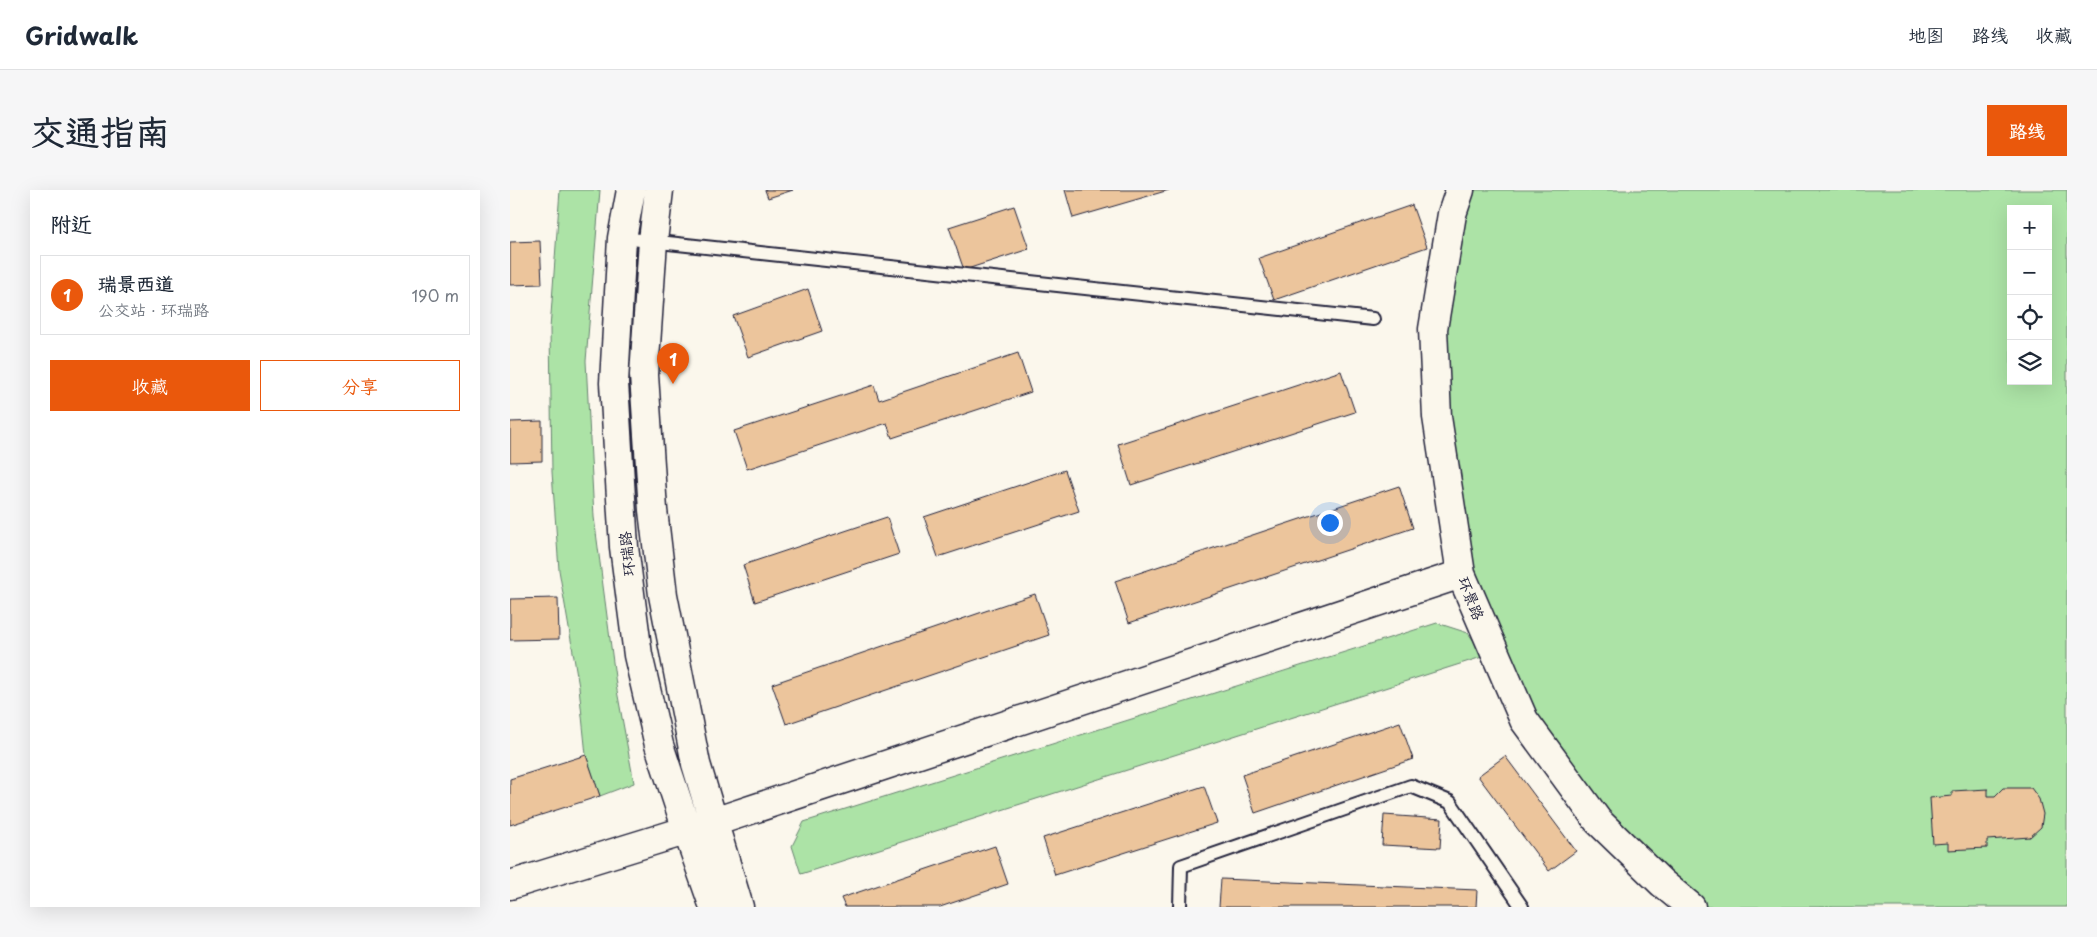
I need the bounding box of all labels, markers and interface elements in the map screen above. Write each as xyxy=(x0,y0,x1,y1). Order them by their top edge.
text: Gridwalk xyxy=(25,17,138,53)
text: 地图 xyxy=(1908,21,1944,48)
text: 路线 xyxy=(1972,21,2008,48)
text: 收藏 xyxy=(2036,21,2072,48)
text: 交通指南 xyxy=(30,104,170,157)
button: 路线 xyxy=(1987,105,2067,156)
map controls xyxy=(2007,205,2052,385)
button: + xyxy=(2007,205,2052,250)
text: 附近 xyxy=(50,207,92,239)
button: − xyxy=(2007,250,2052,295)
text: 瑞景西道 xyxy=(98,269,174,297)
text: 1 xyxy=(63,283,71,307)
text: 190 m xyxy=(411,283,459,307)
button: locate xyxy=(2007,295,2052,340)
text: 公交站 · 环瑞路 xyxy=(98,297,209,321)
button: layers xyxy=(2007,340,2052,385)
pin: 1 xyxy=(657,343,689,384)
button: 收藏 xyxy=(50,360,250,411)
button: 分享 xyxy=(260,360,460,411)
your location xyxy=(1317,510,1343,536)
street label: 环瑞路 xyxy=(612,530,640,578)
street label: 环景路 xyxy=(1453,573,1491,623)

